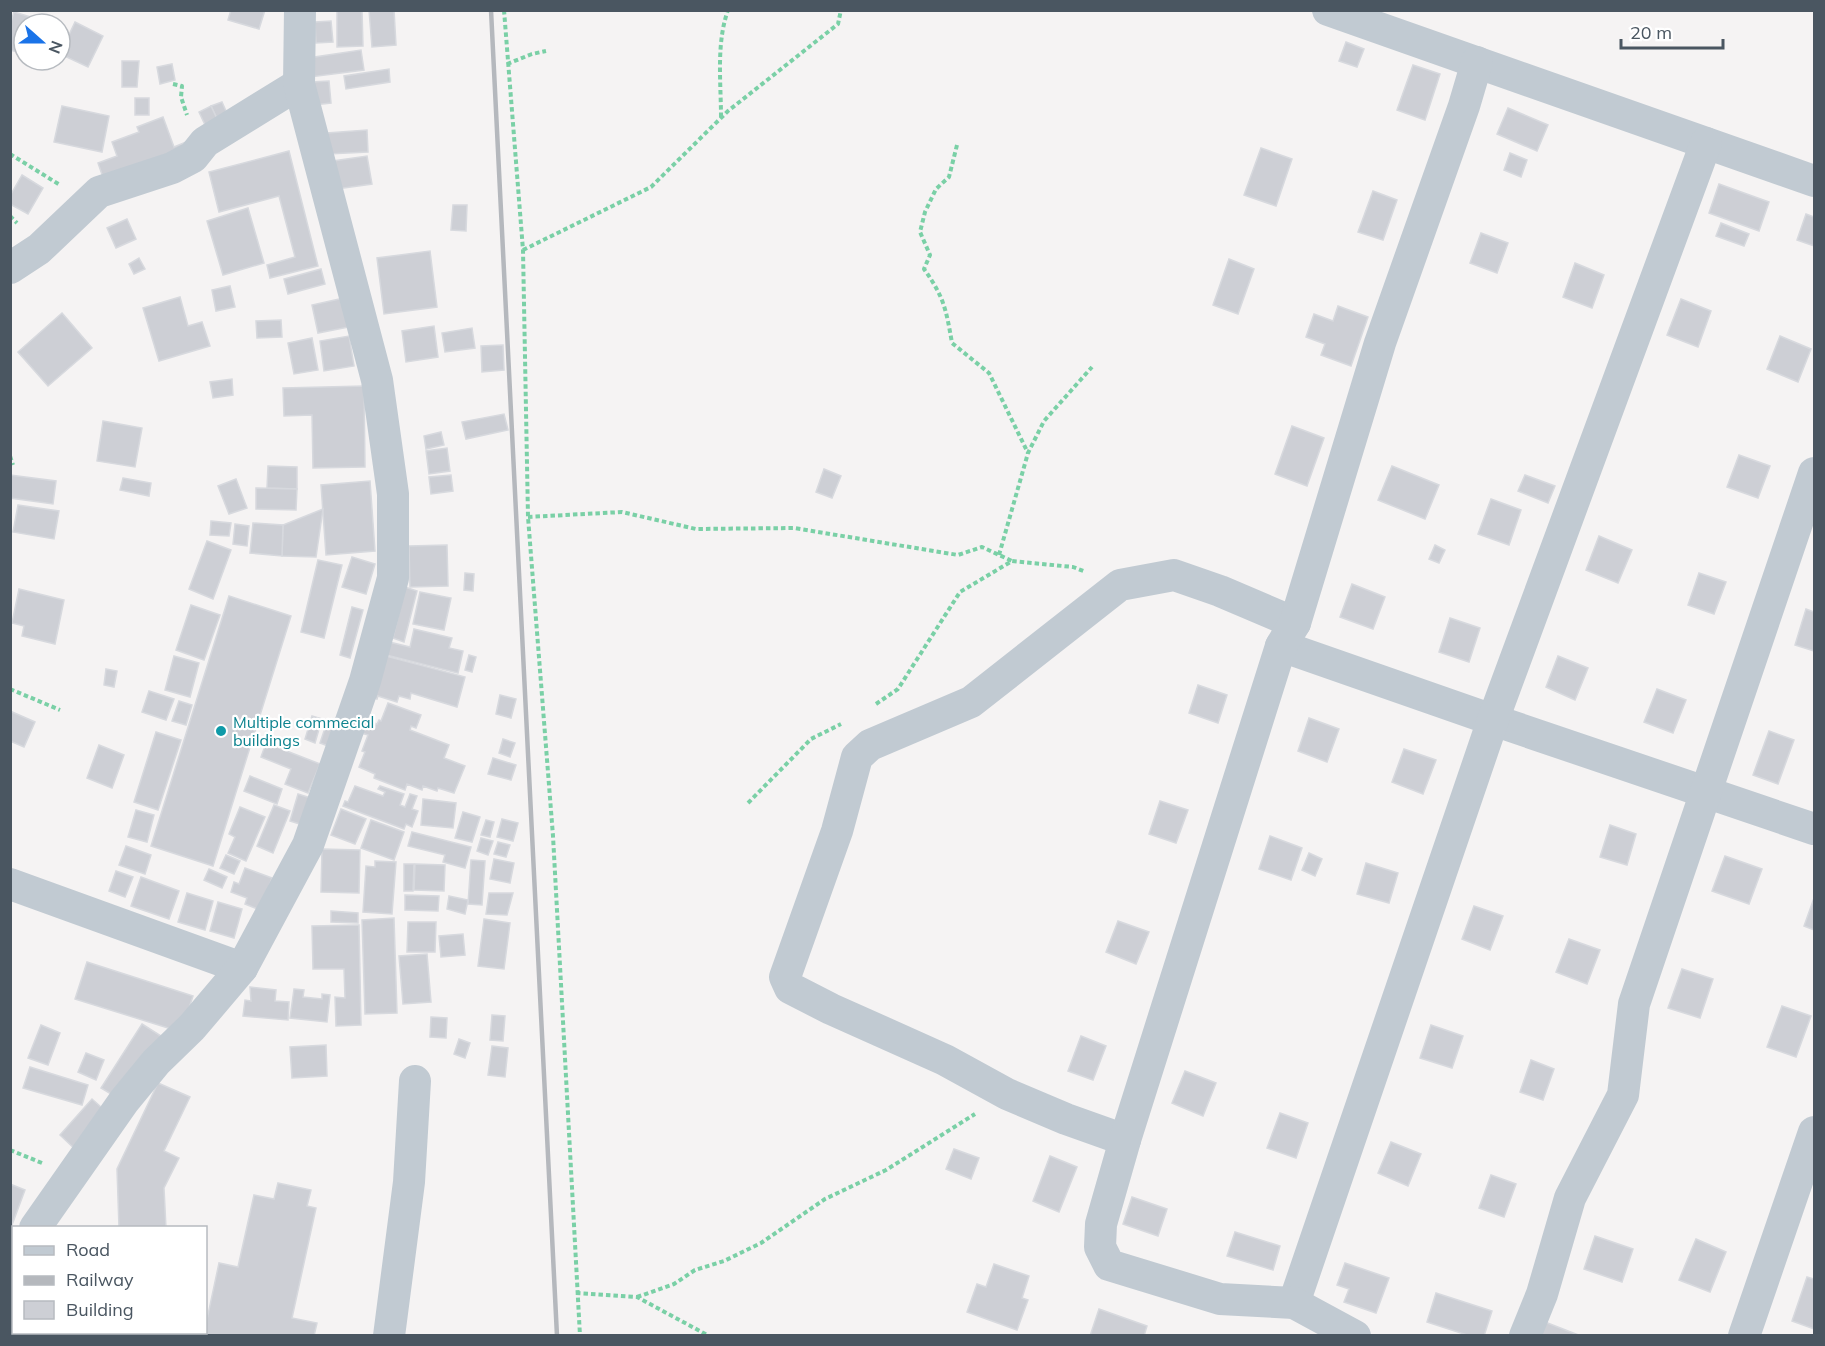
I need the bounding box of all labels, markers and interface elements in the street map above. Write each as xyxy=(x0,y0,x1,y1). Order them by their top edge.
north arrow xyxy=(12,12,72,72)
scale bar xyxy=(1621,12,1723,50)
text: 20 m xyxy=(1630,21,1672,44)
text: N xyxy=(45,38,68,57)
place label: Multiple commecial buildings xyxy=(233,712,374,750)
marker: Multiple commecial buildings xyxy=(214,724,228,738)
legend xyxy=(12,1226,207,1334)
text: Road xyxy=(66,1238,110,1261)
text: Railway xyxy=(66,1268,134,1291)
text: Building xyxy=(66,1298,134,1321)

